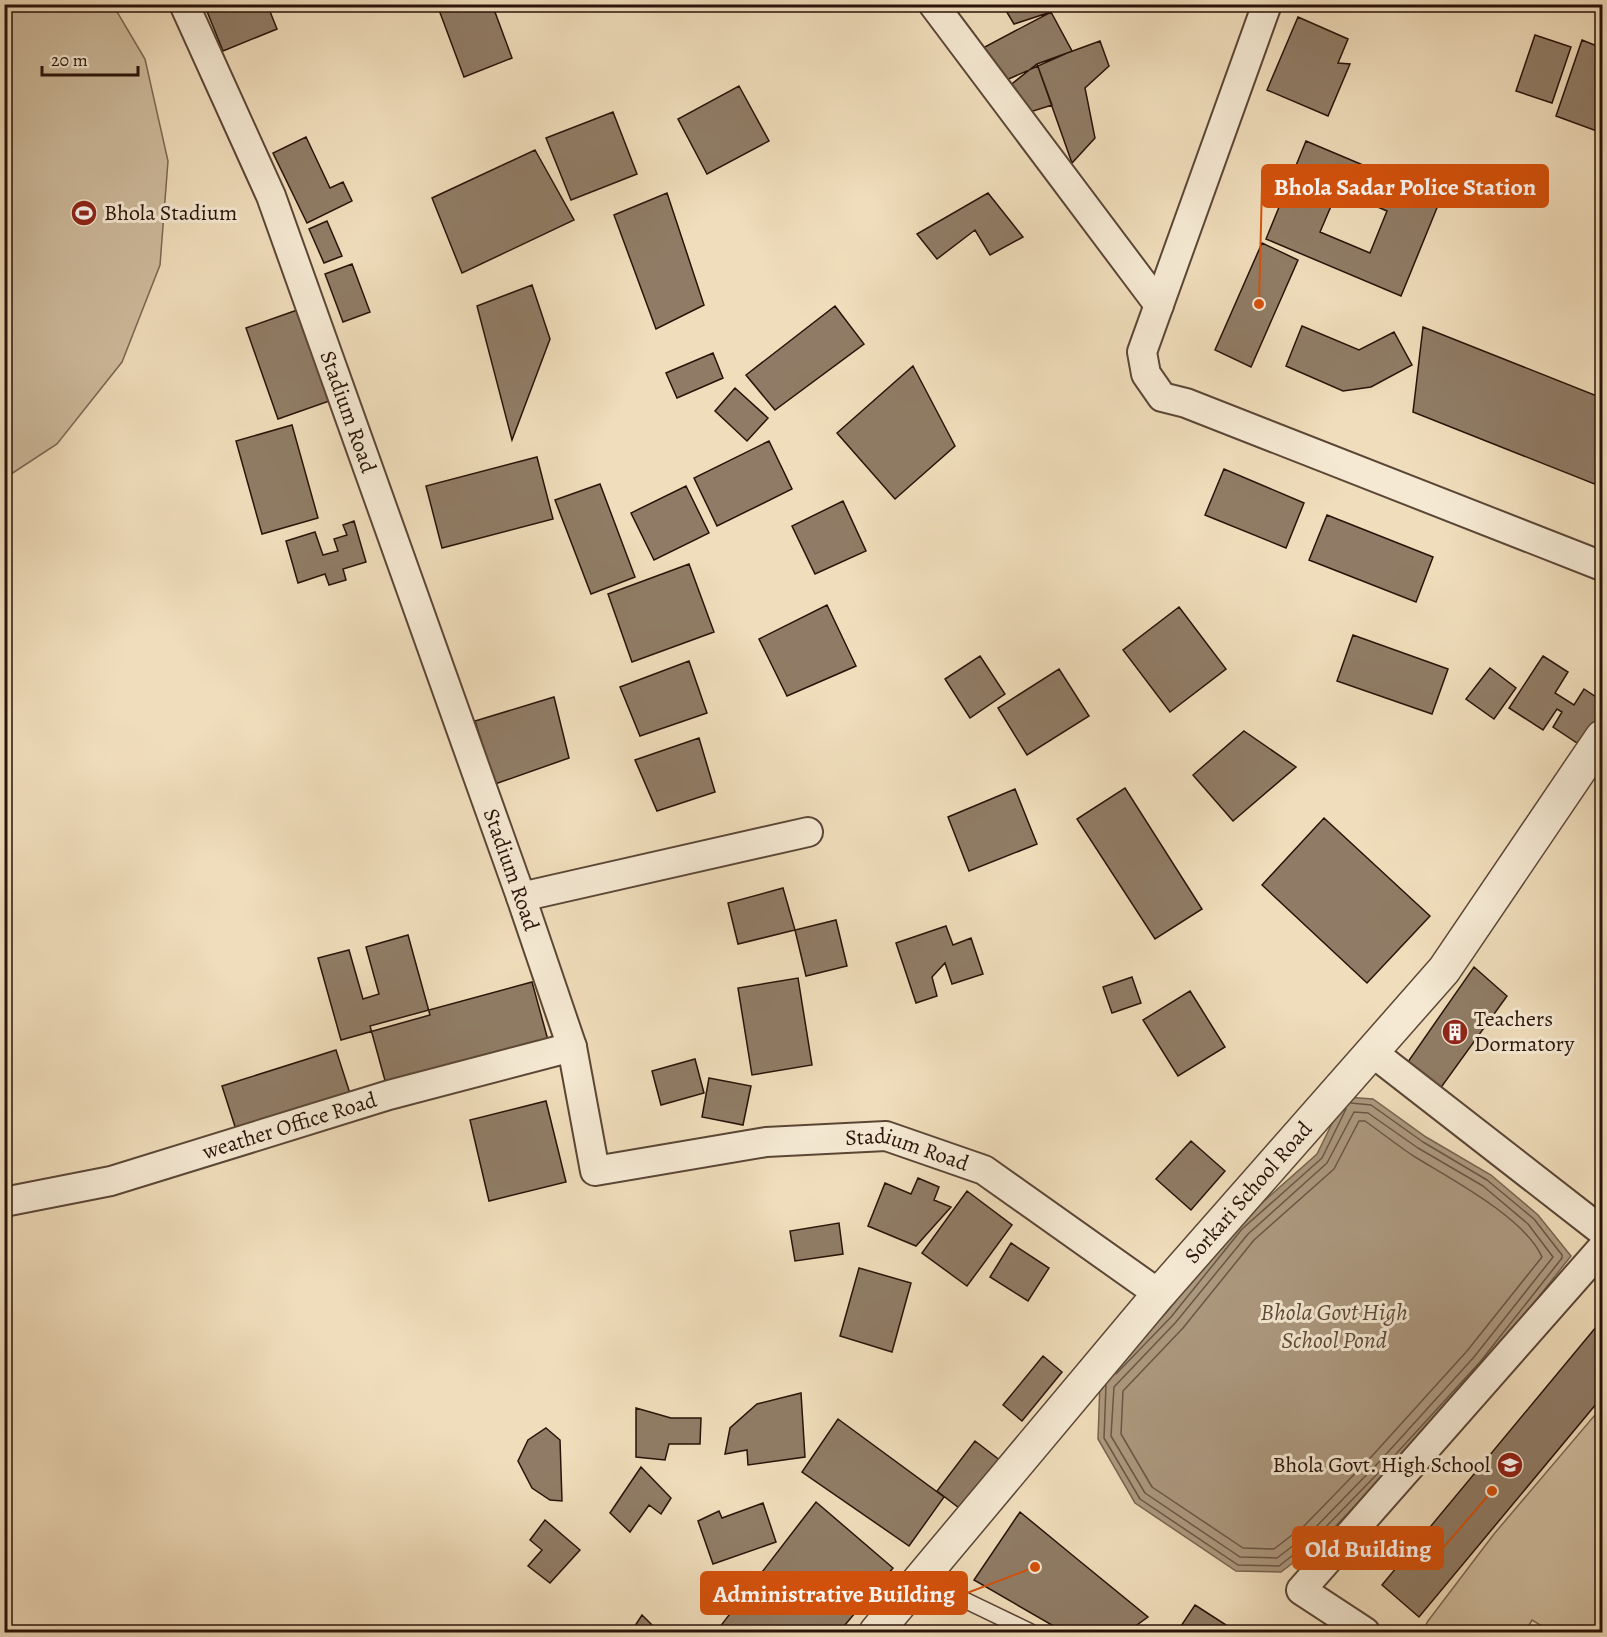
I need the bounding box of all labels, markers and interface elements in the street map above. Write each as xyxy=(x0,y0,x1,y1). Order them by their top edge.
scale bar xyxy=(42,39,138,77)
text: 20 m xyxy=(51,48,88,72)
callout: Bhola Sadar Police Station xyxy=(1262,165,1548,207)
text: Bhola Sadar Police Station xyxy=(1274,171,1537,203)
sports icon: Bhola Stadium xyxy=(69,198,99,228)
place label: Bhola Stadium xyxy=(104,198,237,228)
street label: Stadium Road xyxy=(312,347,384,477)
street label: Stadium Road xyxy=(476,804,546,935)
place label: Teachers Dormatory xyxy=(1474,1004,1574,1059)
building icon: Teachers Dormatory xyxy=(1440,1017,1470,1047)
street label: weather Office Road xyxy=(198,1085,381,1167)
street label: Sorkari School Road xyxy=(1177,1115,1319,1270)
street label: Stadium Road xyxy=(844,1121,973,1179)
water label: Bhola Govt High School Pond xyxy=(1260,1296,1408,1356)
place label: Bhola Govt. High School xyxy=(1272,1450,1490,1480)
school or university icon: Bhola Govt. High School xyxy=(1495,1450,1525,1480)
callout: Old Building xyxy=(1293,1527,1443,1569)
text: Old Building xyxy=(1305,1533,1432,1565)
callout: Administrative Building xyxy=(701,1572,967,1614)
text: Administrative Building xyxy=(712,1578,956,1610)

